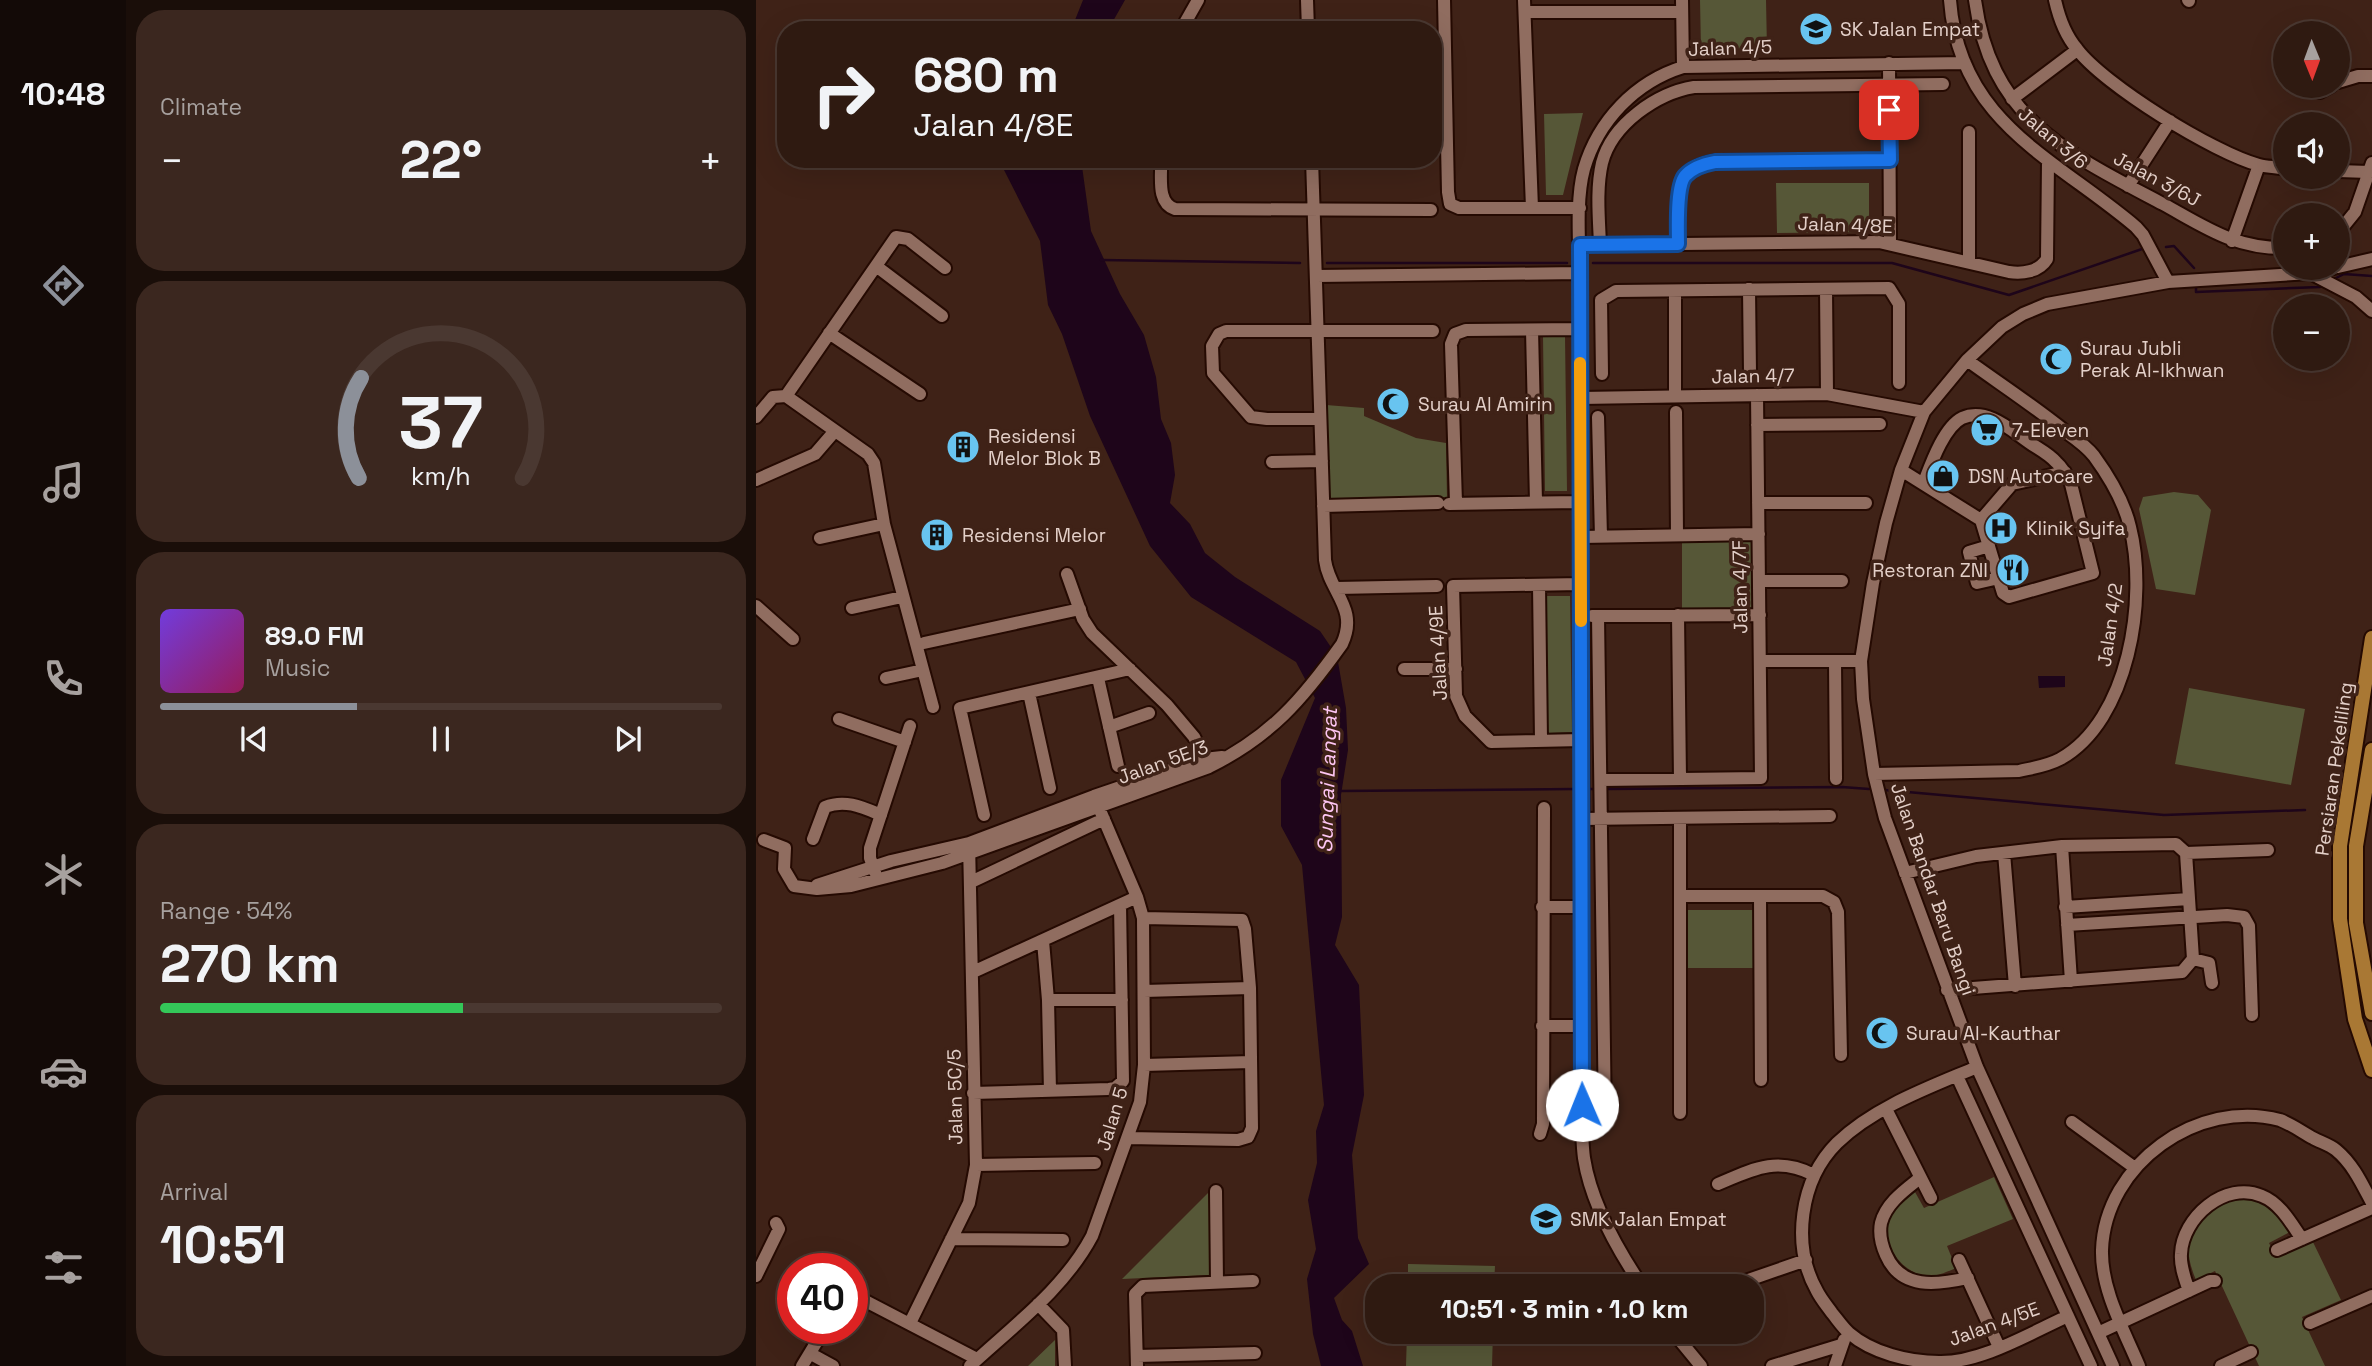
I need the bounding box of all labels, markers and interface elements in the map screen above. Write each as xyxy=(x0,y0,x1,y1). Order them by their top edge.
school or university icon: SK Jalan Empat xyxy=(1797,10,1835,48)
place label: SK Jalan Empat xyxy=(1840,17,1980,42)
north arrow xyxy=(2273,21,2350,98)
map controls xyxy=(2273,21,2350,371)
street label: Jalan 4/5 xyxy=(1688,34,1772,62)
text: 680 m xyxy=(913,44,1059,106)
icon: right xyxy=(798,49,889,140)
text: 10:48 xyxy=(21,74,105,114)
pin xyxy=(1859,80,1919,140)
icon: arrive xyxy=(1870,91,1908,129)
text: Climate xyxy=(160,92,242,122)
street label: Jalan 3/6 xyxy=(2013,101,2093,175)
text: Jalan 4/8E xyxy=(913,105,1073,145)
button: sound xyxy=(2273,112,2350,189)
text: 22° xyxy=(400,127,482,193)
text: − xyxy=(160,137,184,185)
text: + xyxy=(698,137,722,185)
street label: Jalan 3/6J xyxy=(2109,146,2205,212)
button: + xyxy=(2273,203,2350,280)
street label: Jalan 4/8E xyxy=(1797,211,1893,239)
icon: directions xyxy=(39,261,88,310)
button: − xyxy=(2273,294,2350,371)
place label: Surau Jubli Perak Al-Ikhwan xyxy=(2080,336,2224,383)
mosque icon: Surau Jubli Perak Al-Ikhwan xyxy=(2037,340,2075,378)
street label: Jalan 4/7 xyxy=(1711,363,1795,389)
text: 37 xyxy=(399,376,483,469)
mosque icon: Surau Al Amirin xyxy=(1374,385,1412,423)
place label: Surau Al Amirin xyxy=(1418,392,1553,417)
supermarket icon: 7-Eleven xyxy=(1968,411,2006,449)
place label: 7-Eleven xyxy=(2012,418,2089,443)
place label: Residensi Melor Blok B xyxy=(988,424,1101,471)
building icon: Residensi Melor Blok B xyxy=(944,428,982,466)
shop icon: DSN Autocare xyxy=(1924,457,1962,495)
icon: music xyxy=(39,458,88,507)
text: km/h xyxy=(411,460,471,492)
place label: DSN Autocare xyxy=(1968,464,2094,489)
hospital icon: Klinik Syifa xyxy=(1982,509,2020,547)
building icon: Residensi Melor xyxy=(918,516,956,554)
place label: Klinik Syifa xyxy=(2026,516,2125,541)
place label: Residensi Melor xyxy=(962,523,1106,548)
street label: Jalan 4/7F xyxy=(1727,540,1753,634)
restaurant icon: Restoran ZNI xyxy=(1994,551,2032,589)
place label: Restoran ZNI xyxy=(1872,558,1988,583)
street label: Jalan 4/2 xyxy=(2092,582,2128,668)
street label: Jalan 4/9E xyxy=(1423,605,1453,701)
text: 89.0 FM xyxy=(265,619,364,653)
text: Music xyxy=(265,653,330,683)
icon: phone xyxy=(39,654,88,703)
street label: Persiaran Pekeliling xyxy=(2309,681,2359,857)
water label: Sungai Langat xyxy=(1311,704,1343,853)
icon: previous xyxy=(235,720,273,758)
icon: pause xyxy=(422,720,460,758)
icon: next xyxy=(609,720,647,758)
street label: Jalan 5E/3 xyxy=(1114,734,1212,790)
street label: Jalan Bandar Baru Bangi xyxy=(1885,779,1981,999)
icon: climate xyxy=(39,850,88,899)
text: Range · 54% xyxy=(160,896,292,926)
text: 270 km xyxy=(160,931,340,997)
mosque icon: Surau Al-Kauthar xyxy=(1863,1014,1901,1052)
place label: Surau Al-Kauthar xyxy=(1906,1021,2061,1046)
icon: car xyxy=(39,1047,88,1096)
street label: Jalan 5C/5 xyxy=(942,1049,968,1145)
position arrow xyxy=(1545,1068,1619,1142)
street label: Jalan 5 xyxy=(1091,1084,1133,1154)
text: Arrival xyxy=(160,1177,228,1207)
school or university icon: SMK Jalan Empat xyxy=(1527,1200,1565,1238)
place label: SMK Jalan Empat xyxy=(1570,1207,1727,1232)
text: 10:51 xyxy=(160,1212,286,1278)
icon: filters xyxy=(39,1243,88,1292)
speed limit sign: 40 xyxy=(777,1253,868,1344)
text: 10:51 · 3 min · 1.0 km xyxy=(1440,1292,1689,1326)
street label: Jalan 4/5E xyxy=(1945,1296,2043,1352)

